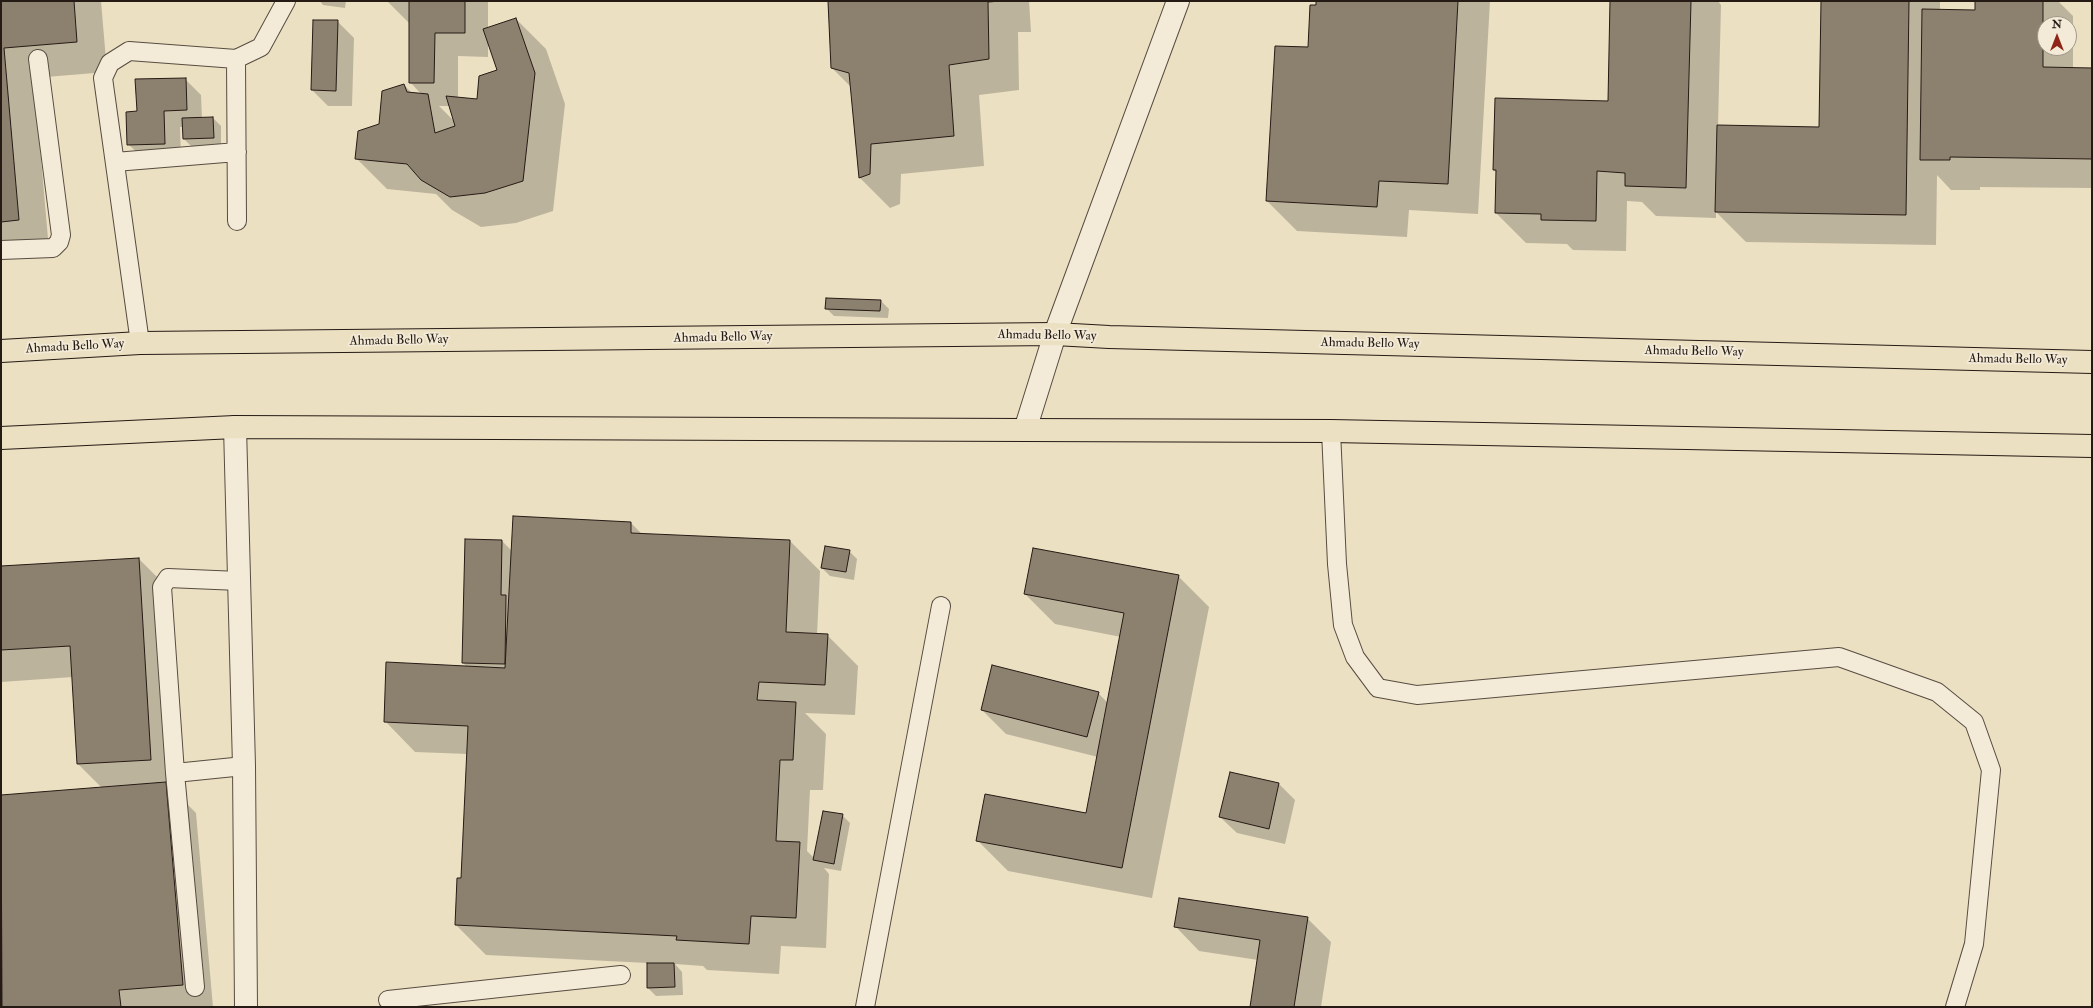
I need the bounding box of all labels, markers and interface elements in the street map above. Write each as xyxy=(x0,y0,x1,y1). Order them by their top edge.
north arrow xyxy=(2037,16,2077,56)
text: N xyxy=(2052,18,2062,31)
street label: Ahmadu Bello Way xyxy=(997,327,1097,345)
street label: Ahmadu Bello Way xyxy=(673,329,773,347)
street label: Ahmadu Bello Way xyxy=(349,332,449,350)
street label: Ahmadu Bello Way xyxy=(1320,335,1420,353)
street label: Ahmadu Bello Way xyxy=(25,337,125,357)
street label: Ahmadu Bello Way xyxy=(1644,343,1744,361)
street label: Ahmadu Bello Way xyxy=(1968,351,2068,369)

